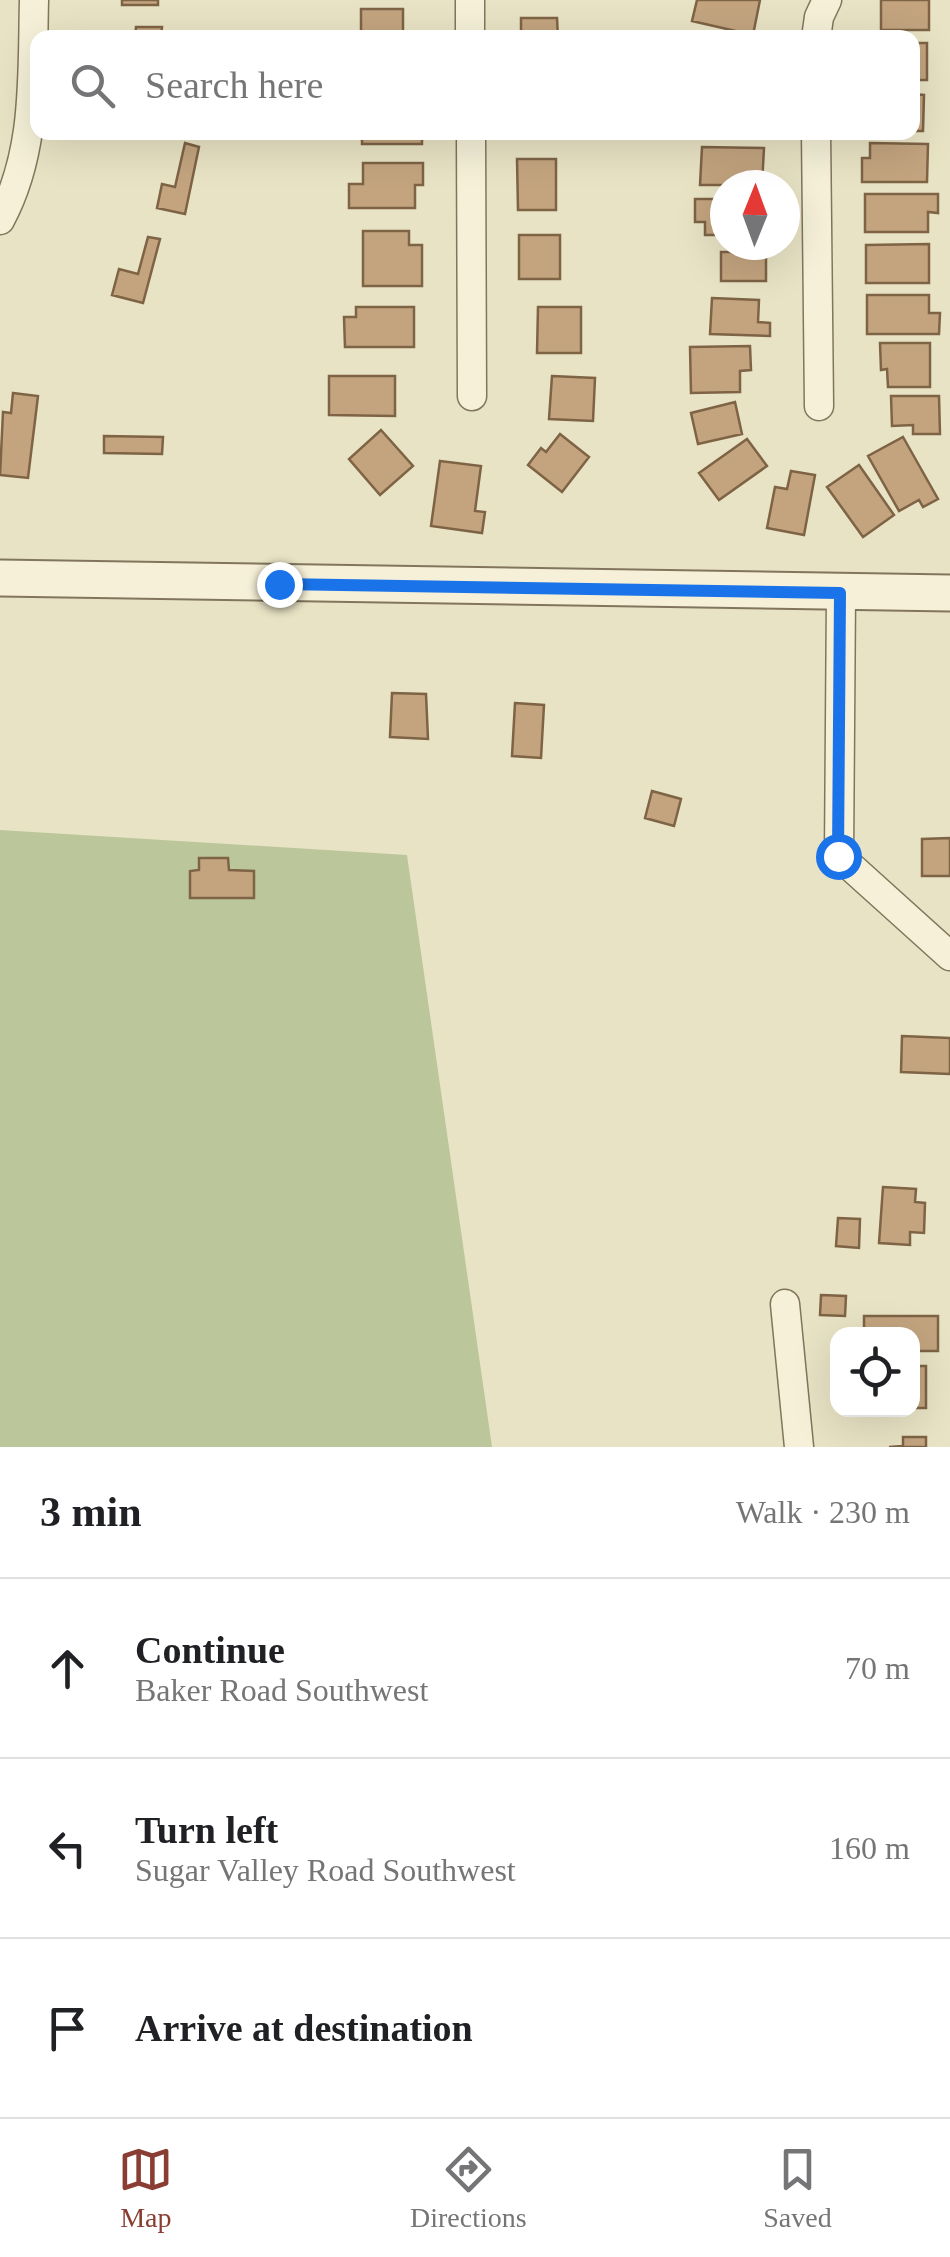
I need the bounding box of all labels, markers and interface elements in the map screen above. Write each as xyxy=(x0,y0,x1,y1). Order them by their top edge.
search box xyxy=(30,30,920,140)
icon: search xyxy=(65,58,120,113)
text: Search here xyxy=(145,64,323,106)
north arrow xyxy=(710,170,800,260)
route end xyxy=(257,562,303,608)
route start xyxy=(816,834,862,880)
map controls xyxy=(830,1327,920,1417)
button: locate xyxy=(830,1327,920,1417)
text: 3 min xyxy=(40,1489,142,1535)
text: Walk · 230 m xyxy=(736,1494,910,1530)
text: Continue xyxy=(135,1629,285,1671)
icon: ahead xyxy=(40,1641,95,1696)
text: 70 m xyxy=(845,1650,910,1686)
text: Baker Road Southwest xyxy=(135,1672,428,1708)
text: Turn left xyxy=(135,1809,278,1851)
icon: left xyxy=(40,1821,95,1876)
text: 160 m xyxy=(829,1830,910,1866)
text: Sugar Valley Road Southwest xyxy=(135,1852,516,1888)
icon: arrive xyxy=(40,2001,95,2056)
text: Arrive at destination xyxy=(135,2007,473,2049)
tab: Map xyxy=(118,2142,173,2234)
tab: Directions xyxy=(410,2142,527,2234)
tab: Saved xyxy=(763,2142,832,2234)

